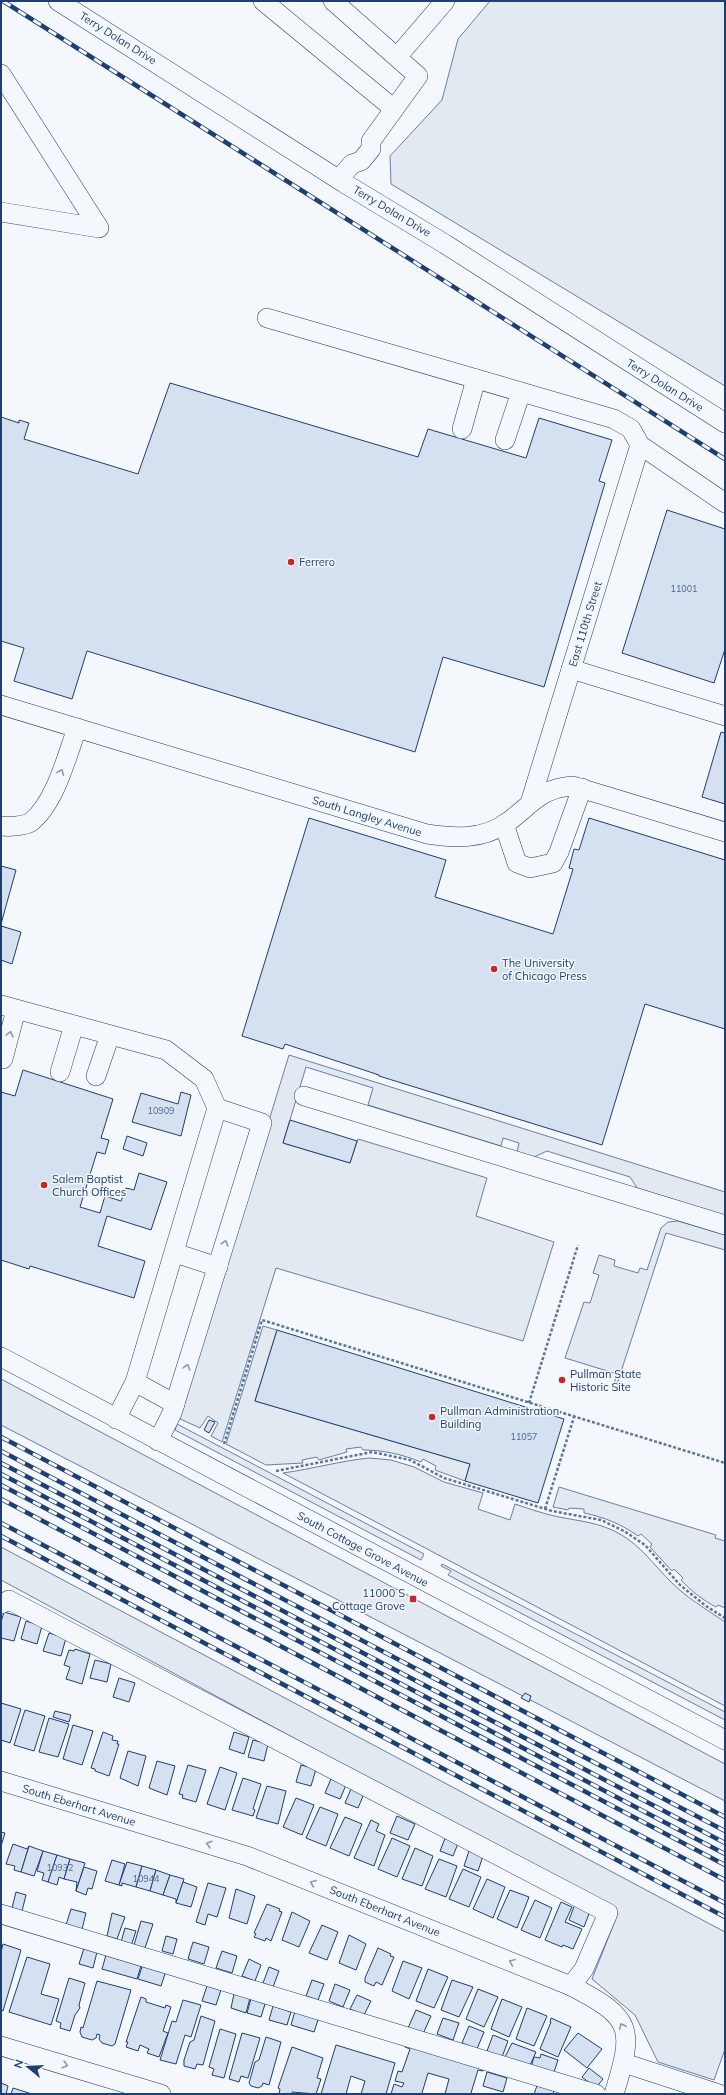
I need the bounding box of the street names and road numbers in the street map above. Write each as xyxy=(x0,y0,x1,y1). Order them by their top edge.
street label: Terry Dolan Drive xyxy=(77,9,159,67)
street label: Terry Dolan Drive xyxy=(350,182,434,240)
street label: Terry Dolan Drive xyxy=(624,356,706,414)
street label: East 110th Street xyxy=(565,580,605,668)
street label: South Langley Avenue xyxy=(310,793,424,839)
street label: South Cottage Grove Avenue xyxy=(295,1508,431,1590)
street label: South Eberhart Avenue xyxy=(21,1781,138,1829)
street label: South Eberhart Avenue xyxy=(328,1882,442,1940)

